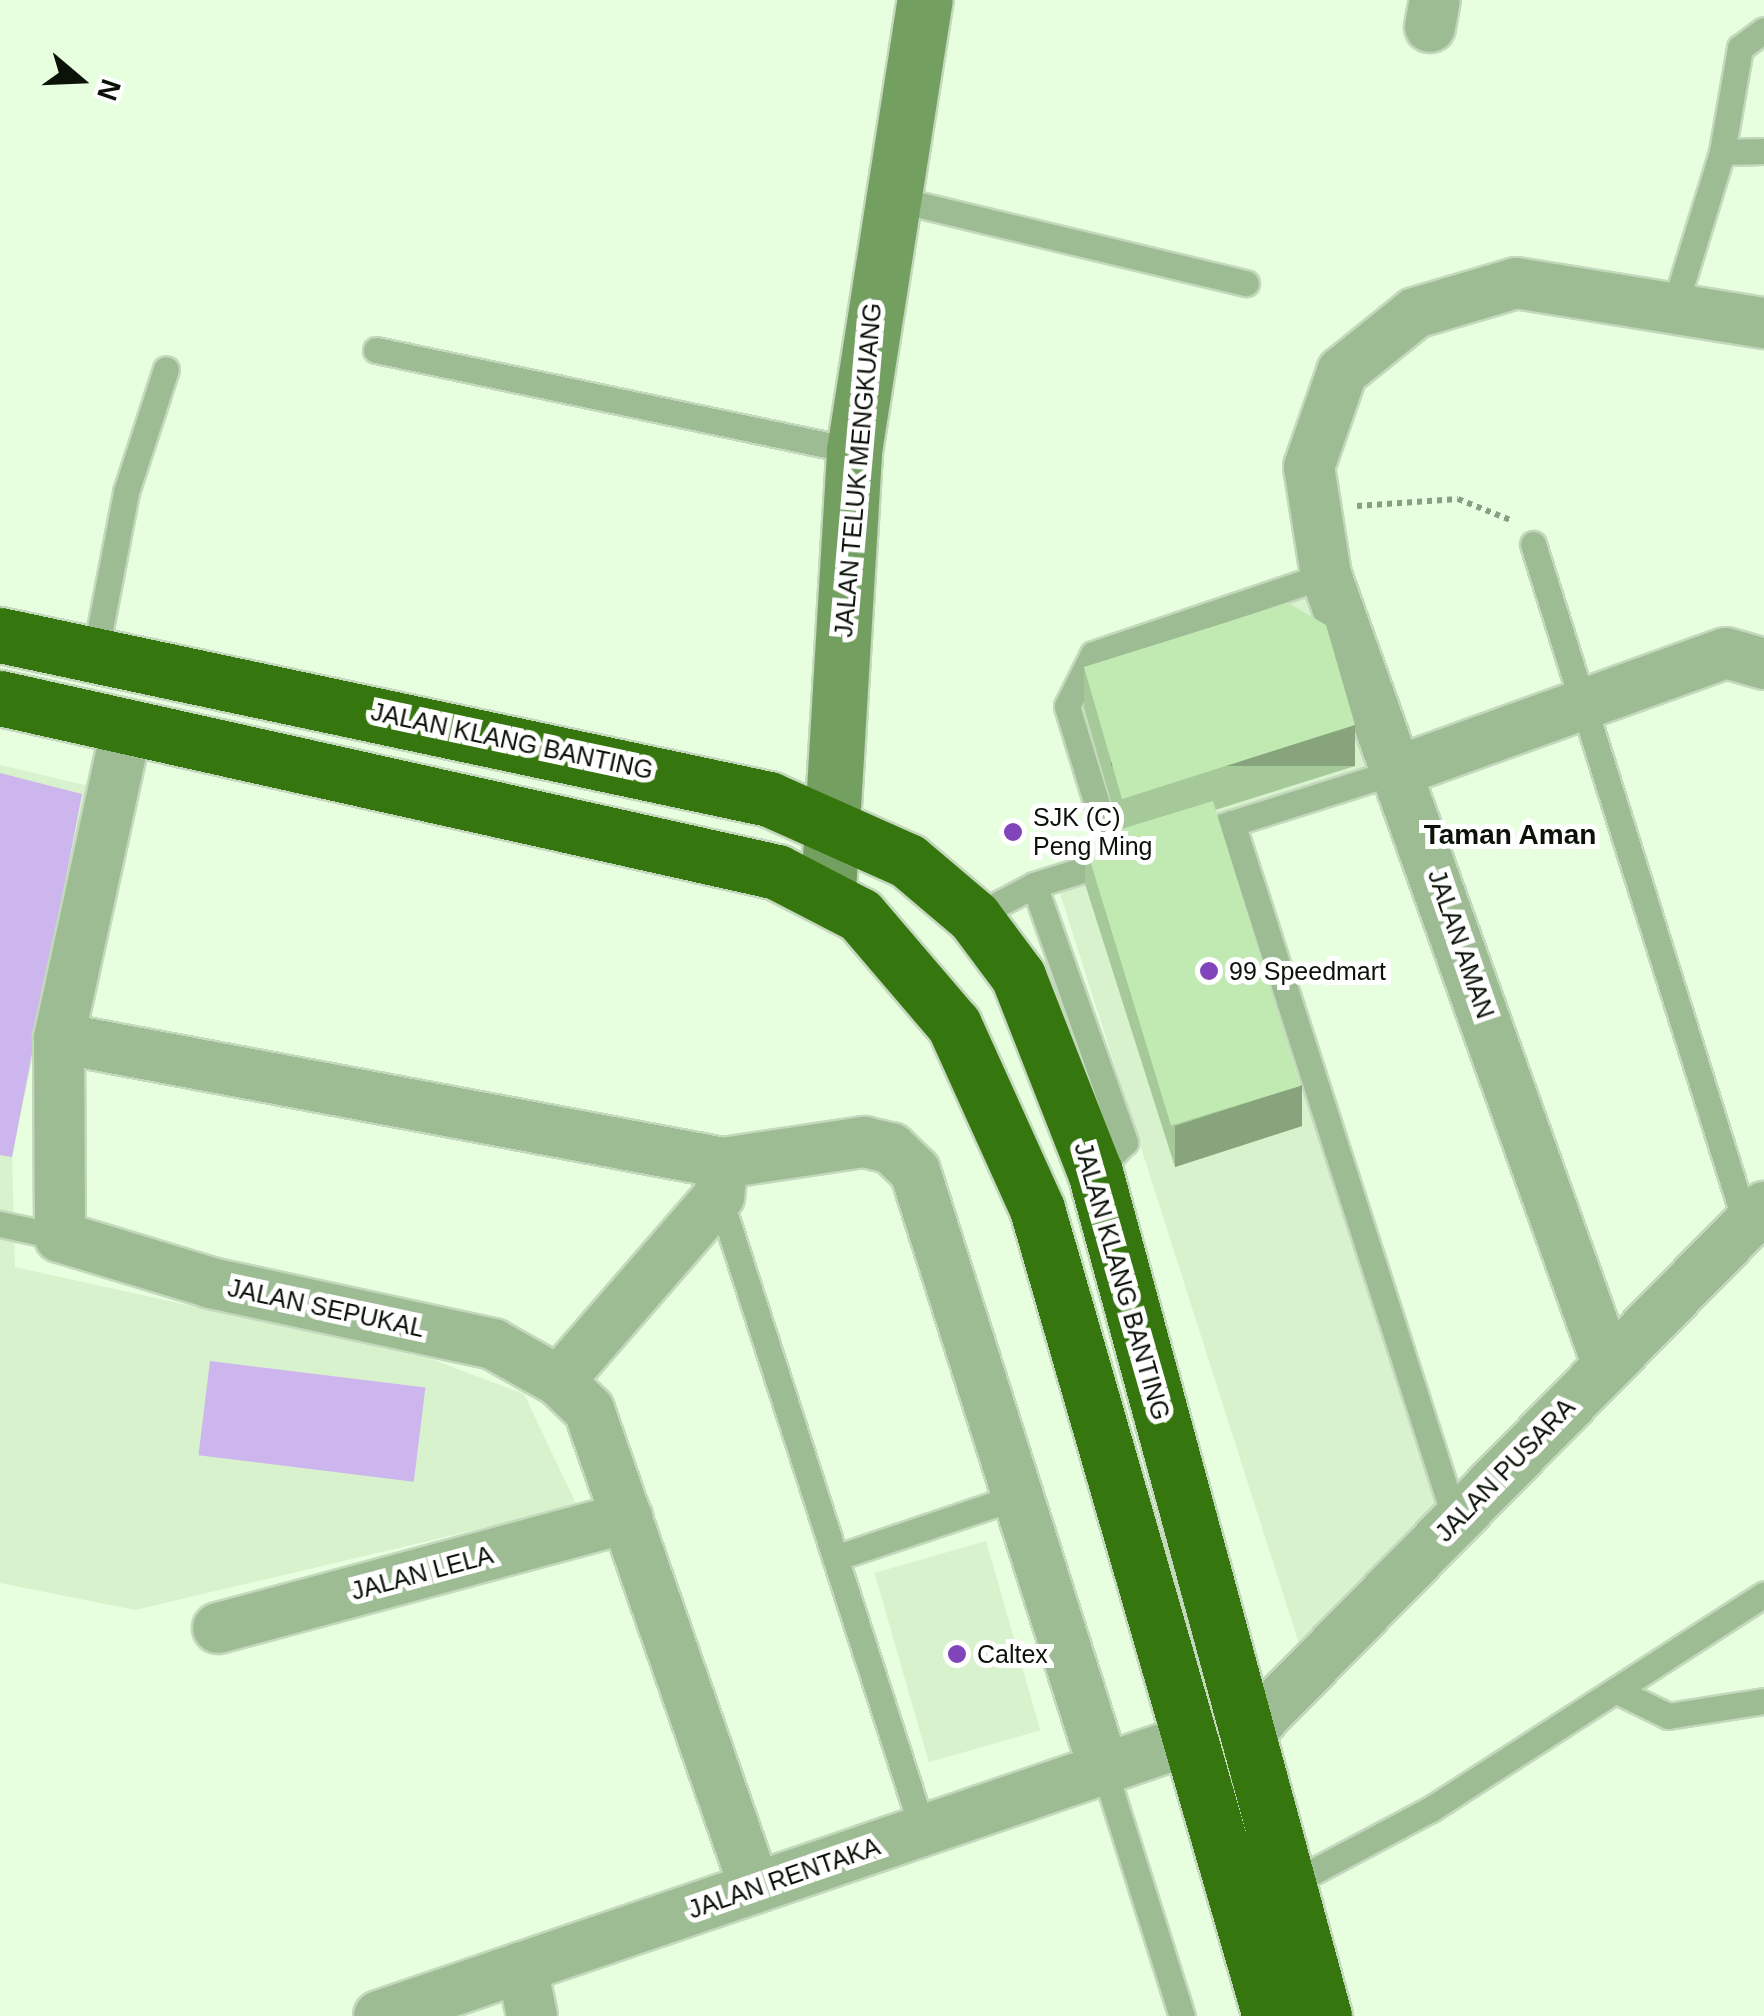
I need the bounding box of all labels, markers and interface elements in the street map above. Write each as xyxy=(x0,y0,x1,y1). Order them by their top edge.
north arrow xyxy=(30,30,130,130)
text: N xyxy=(91,75,127,105)
street label: JALAN TELUK MENGKUANG xyxy=(828,301,888,639)
street label: JALAN KLANG BANTING xyxy=(368,696,656,786)
place label: SJK (C) Peng Ming xyxy=(1033,803,1153,862)
district label: Taman Aman xyxy=(1423,818,1597,852)
marker: SJK (C) Peng Ming xyxy=(1002,821,1024,843)
street label: JALAN AMAN xyxy=(1421,865,1501,1023)
place label: 99 Speedmart xyxy=(1229,956,1386,986)
marker: 99 Speedmart xyxy=(1198,960,1220,982)
street label: JALAN KLANG BANTING xyxy=(1068,1139,1176,1423)
street label: JALAN SEPUKAL xyxy=(225,1273,427,1343)
street label: JALAN PUSARA xyxy=(1429,1392,1581,1548)
street label: JALAN LELA xyxy=(348,1540,496,1606)
place label: Caltex xyxy=(977,1639,1048,1669)
marker: Caltex xyxy=(946,1643,968,1665)
street label: JALAN RENTAKA xyxy=(684,1831,884,1925)

